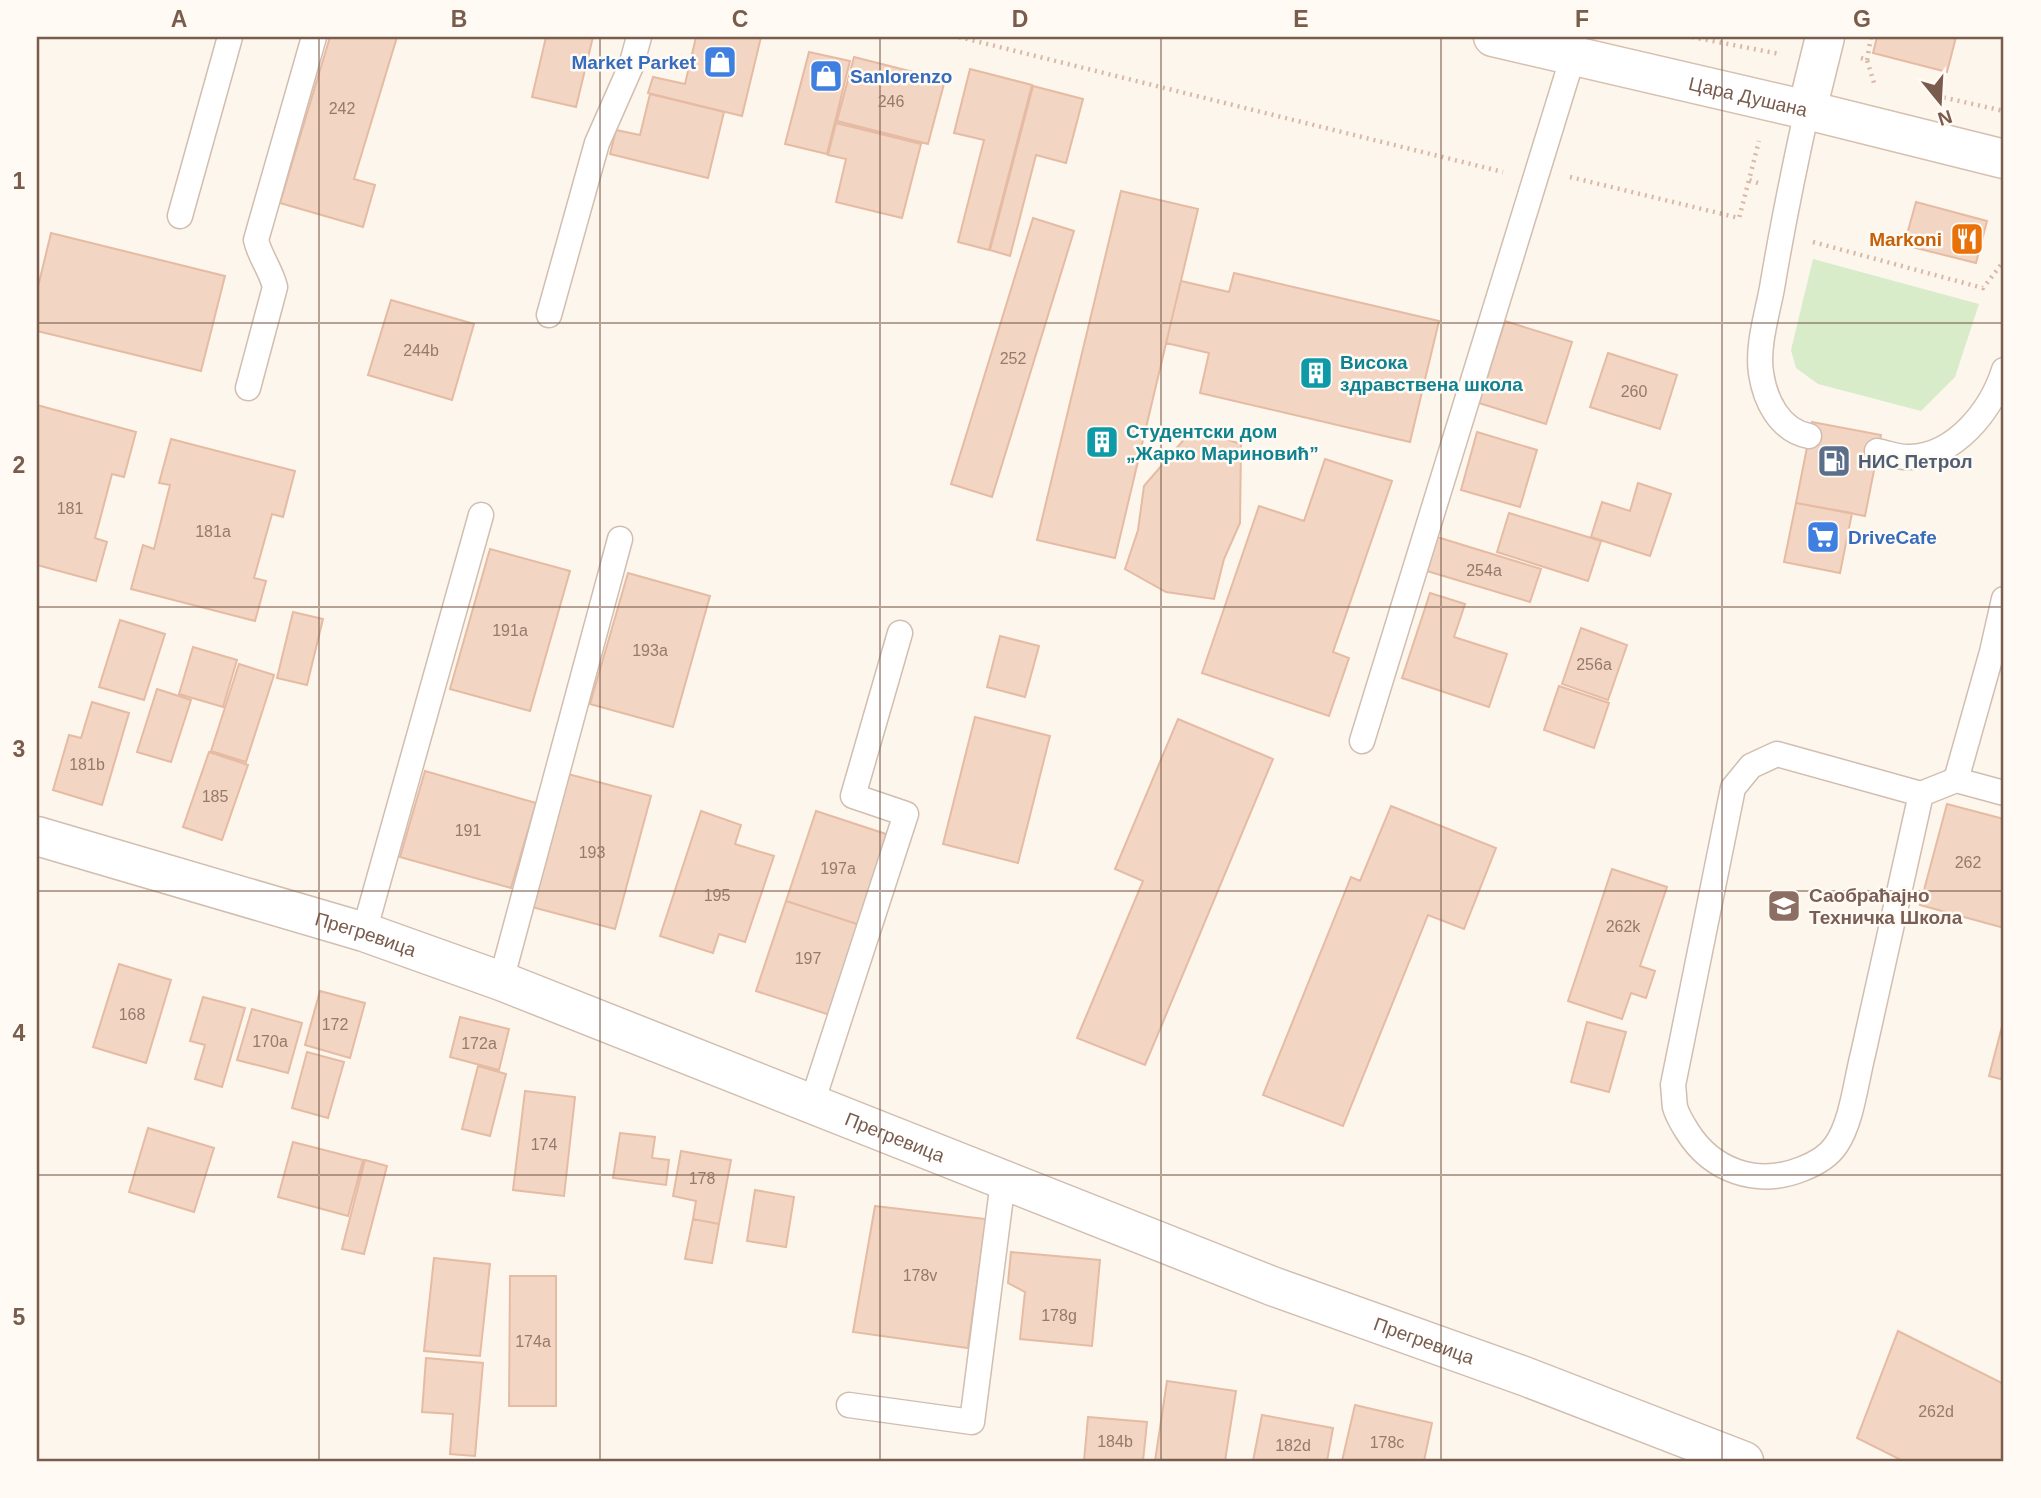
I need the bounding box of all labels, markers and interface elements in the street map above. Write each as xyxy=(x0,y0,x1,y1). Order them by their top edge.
text: A xyxy=(171,6,187,32)
text: B xyxy=(451,6,467,32)
text: C xyxy=(732,6,748,32)
text: D xyxy=(1012,6,1028,32)
text: E xyxy=(1293,6,1309,32)
text: F xyxy=(1575,6,1589,32)
text: G xyxy=(1853,6,1871,32)
shop icon: Market Parket xyxy=(701,43,739,81)
place label: Market Parket xyxy=(571,52,697,73)
shop icon: Sanlorenzo xyxy=(807,57,845,95)
place label: Sanlorenzo xyxy=(850,66,952,87)
north arrow xyxy=(1904,66,1974,136)
street label: Цара Душана xyxy=(1687,72,1810,120)
house number: 246 xyxy=(878,93,904,110)
house number: 242 xyxy=(329,100,355,117)
text: N xyxy=(1935,106,1955,130)
text: 1 xyxy=(13,168,26,194)
restaurant icon: Markoni xyxy=(1948,220,1986,258)
place label: Markoni xyxy=(1869,229,1942,250)
house number: 244b xyxy=(403,342,439,359)
house number: 252 xyxy=(1000,350,1026,367)
place label: Висока здравствена школа xyxy=(1340,352,1523,395)
building icon: Висока здравствена школа xyxy=(1297,354,1335,392)
house number: 260 xyxy=(1621,383,1647,400)
place label: Студентски дом „Жарко Мариновић” xyxy=(1126,421,1319,464)
building icon: Студентски дом „Жарко Мариновић” xyxy=(1083,423,1121,461)
fuel station icon: НИС Петрол xyxy=(1815,442,1853,480)
place label: НИС Петрол xyxy=(1858,451,1972,472)
text: 2 xyxy=(13,452,25,478)
house number: 181 xyxy=(57,500,83,517)
supermarket icon: DriveCafe xyxy=(1804,518,1842,556)
house number: 181a xyxy=(195,523,231,540)
place label: DriveCafe xyxy=(1848,527,1937,548)
house number: 254a xyxy=(1466,562,1502,579)
house number: 191a xyxy=(492,622,528,639)
house number: 193a xyxy=(632,642,668,659)
house number: 256a xyxy=(1576,656,1612,673)
text: 3 xyxy=(13,736,25,762)
house number: 181b xyxy=(69,756,105,773)
house number: 185 xyxy=(202,788,228,805)
house number: 191 xyxy=(455,822,481,839)
house number: 193 xyxy=(579,844,605,861)
house number: 262 xyxy=(1955,854,1981,871)
house number: 197a xyxy=(820,860,856,877)
place label: Саобраћајно Техничка Школа xyxy=(1809,885,1963,928)
house number: 195 xyxy=(704,887,730,904)
school or university icon: Саобраћајно Техничка Школа xyxy=(1765,887,1803,925)
street label: Прегревица xyxy=(313,908,419,960)
house number: 262k xyxy=(1606,918,1641,935)
house number: 197 xyxy=(795,950,821,967)
house number: 168 xyxy=(119,1006,145,1023)
house number: 172 xyxy=(322,1016,348,1033)
text: 4 xyxy=(13,1020,26,1046)
house number: 170a xyxy=(252,1033,288,1050)
house number: 172a xyxy=(461,1035,497,1052)
street label: Прегревица xyxy=(842,1108,948,1166)
house number: 174 xyxy=(531,1136,557,1153)
house number: 178 xyxy=(689,1170,715,1187)
house number: 178v xyxy=(903,1267,937,1284)
text: 5 xyxy=(13,1304,26,1330)
house number: 178g xyxy=(1041,1307,1077,1324)
street label: Прегревица xyxy=(1371,1313,1478,1368)
house number: 174a xyxy=(515,1333,551,1350)
house number: 262d xyxy=(1918,1403,1954,1420)
house number: 184b xyxy=(1097,1433,1133,1450)
house number: 178c xyxy=(1370,1434,1404,1451)
house number: 182d xyxy=(1275,1437,1311,1454)

